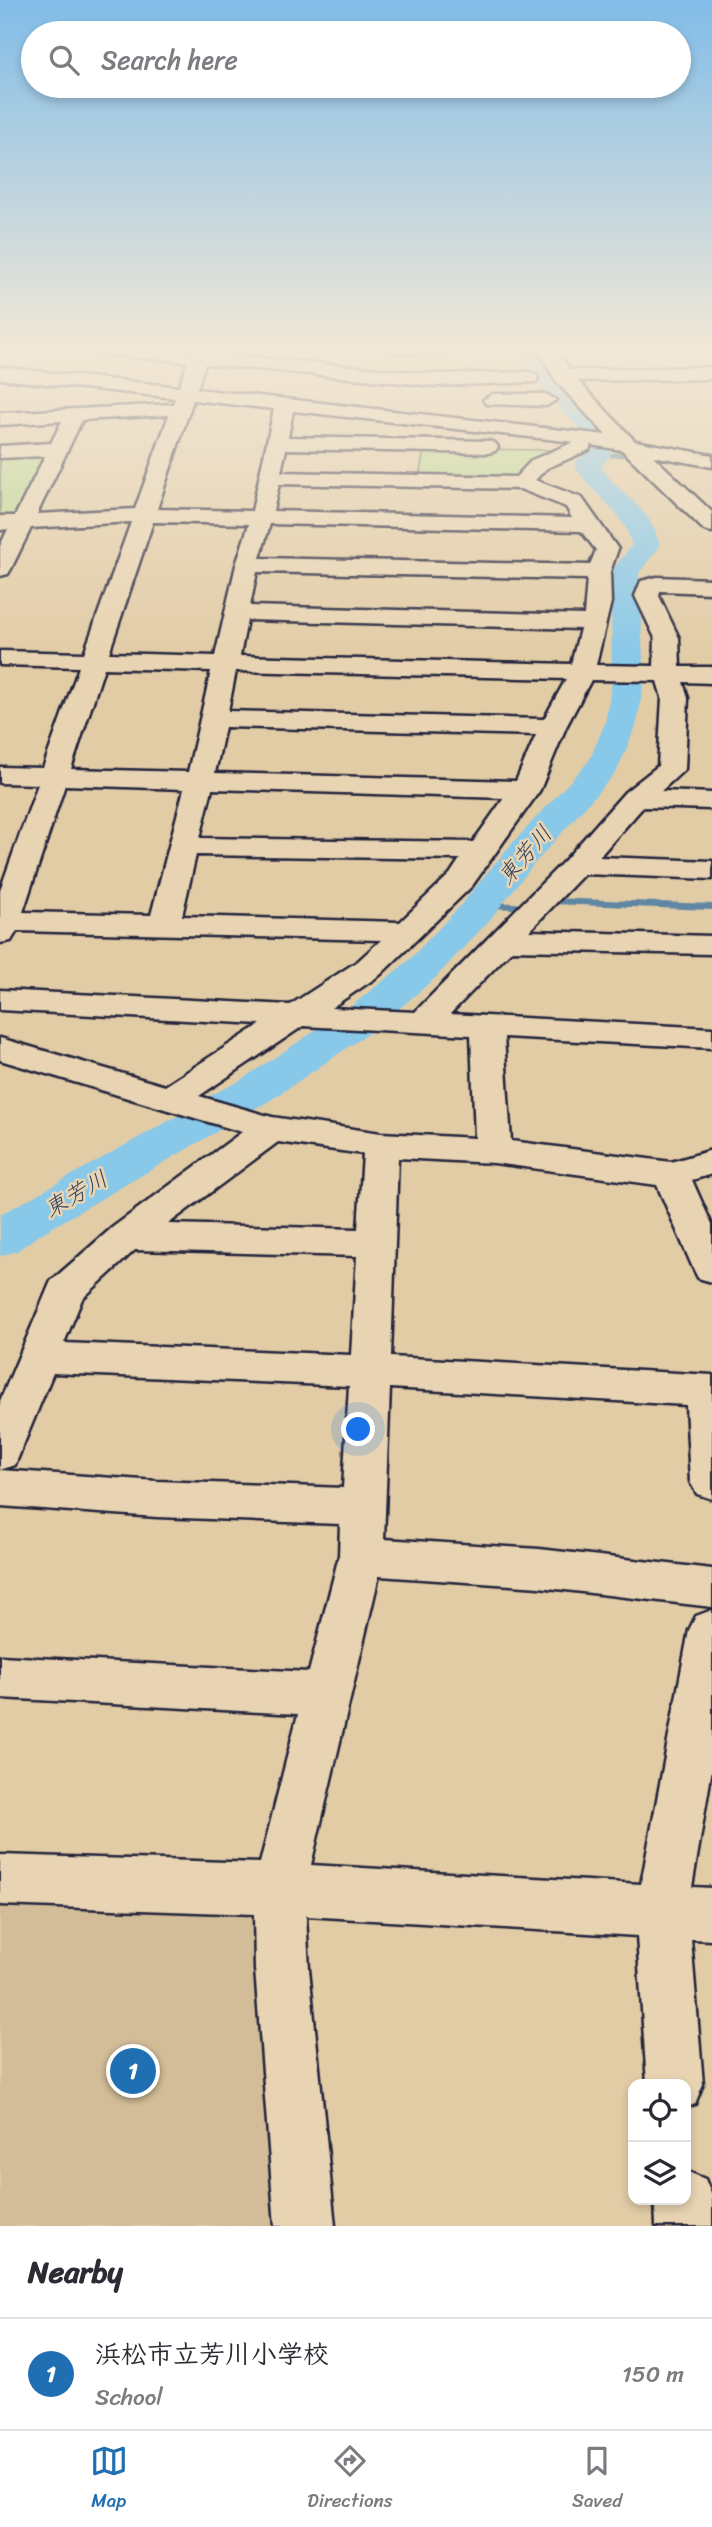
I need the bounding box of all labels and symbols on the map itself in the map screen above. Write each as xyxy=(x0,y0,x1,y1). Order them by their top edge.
water label: 東芳川 xyxy=(487,816,563,894)
water label: 東芳川 xyxy=(36,1159,116,1229)
your location xyxy=(341,1412,375,1446)
pin: 1 xyxy=(110,2045,156,2097)

